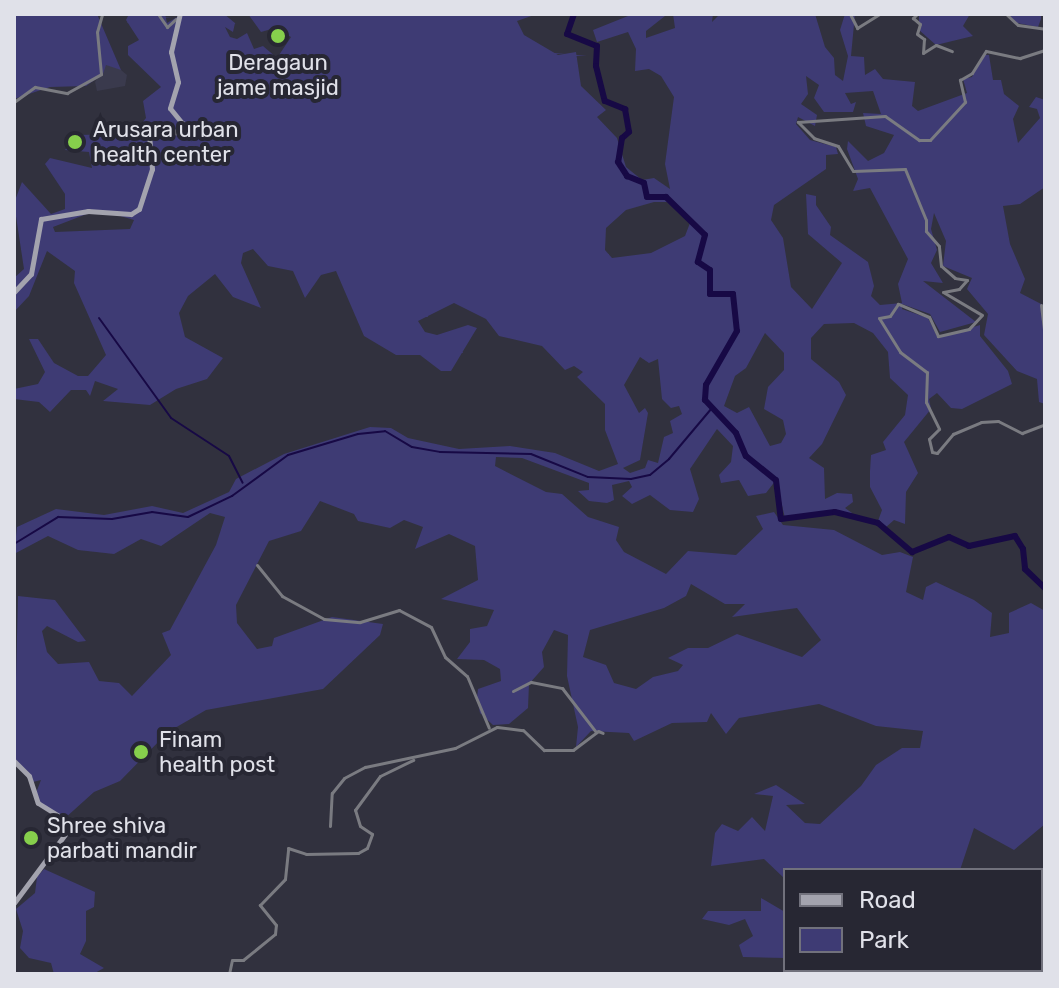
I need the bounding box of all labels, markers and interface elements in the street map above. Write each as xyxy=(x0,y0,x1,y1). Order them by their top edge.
marker: Deragaun jame masjid xyxy=(269,27,287,45)
place label: Deragaun jame masjid xyxy=(217,49,339,100)
place label: Arusara urban health center xyxy=(93,116,239,168)
marker: Arusara urban health center xyxy=(64,131,86,153)
place label: Finam health post xyxy=(159,726,275,778)
marker: Finam health post xyxy=(130,741,152,763)
place label: Shree shiva parbati mandir xyxy=(47,812,197,864)
marker: Shree shiva parbati mandir xyxy=(22,829,40,847)
legend xyxy=(783,868,1043,972)
text: Road xyxy=(859,886,916,914)
text: Park xyxy=(859,926,909,954)

